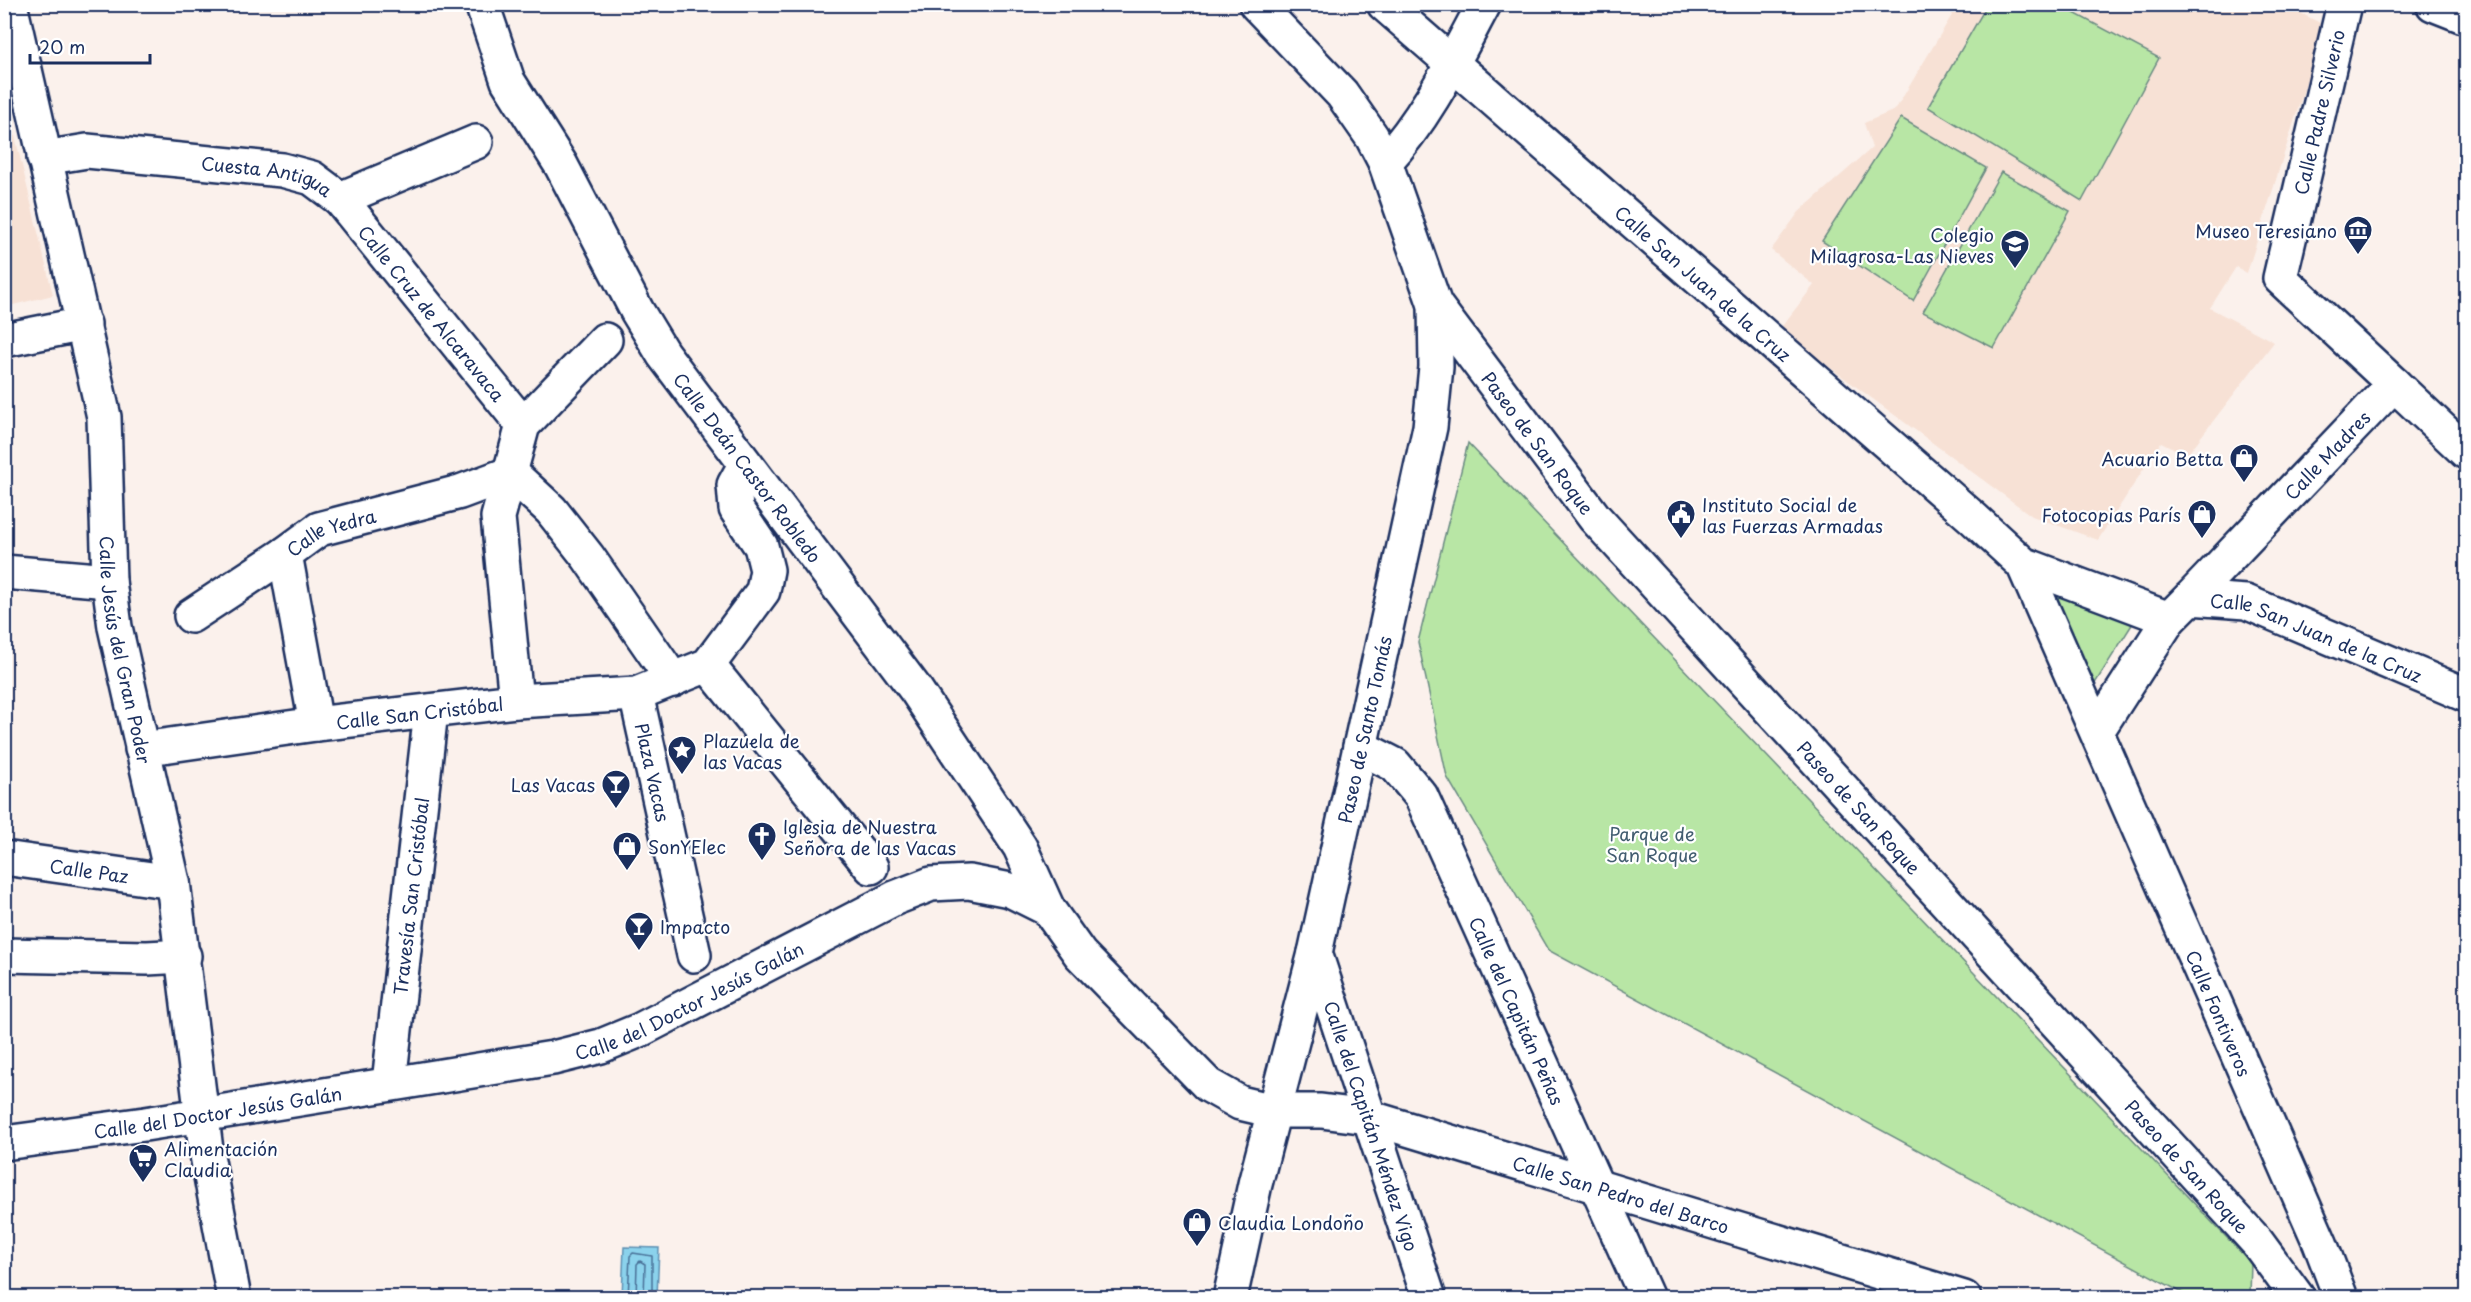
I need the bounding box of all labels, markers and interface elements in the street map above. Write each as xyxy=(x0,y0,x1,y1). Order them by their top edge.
scale bar xyxy=(30,27,150,65)
street label: Calle Padre Silverio xyxy=(2287,27,2351,197)
text: 20 m xyxy=(39,33,85,60)
street label: Cuesta Antigua xyxy=(200,149,339,203)
street label: Calle San Juan de la Cruz xyxy=(1609,198,1798,368)
museum icon: Museo Teresiano xyxy=(2342,214,2374,256)
place label: Museo Teresiano xyxy=(2195,217,2337,244)
street label: Calle Cruz de Alcaravaca xyxy=(352,219,512,407)
place label: Colegio Milagrosa-Las Nieves xyxy=(1810,221,1994,269)
school or university icon: Colegio Milagrosa-Las Nieves xyxy=(1999,228,2031,270)
street label: Paseo de San Roque xyxy=(1476,365,1601,520)
street label: Calle Deán Castor Robledo xyxy=(668,366,829,568)
street label: Calle Madres xyxy=(2277,404,2376,505)
shop icon: Acuario Betta xyxy=(2228,442,2260,484)
place label: Acuario Betta xyxy=(2101,445,2224,472)
place label: Instituto Social de las Fuerzas Armadas xyxy=(1702,491,1883,539)
public building icon: Instituto Social de las Fuerzas Armadas xyxy=(1665,498,1697,540)
shop icon: Fotocopias París xyxy=(2186,498,2218,540)
street label: Calle Yedra xyxy=(280,501,379,562)
place label: Fotocopias París xyxy=(2042,501,2181,528)
street label: Calle Jesús del Gran Poder xyxy=(94,535,159,767)
street label: Calle San Juan de la Cruz xyxy=(2209,586,2427,689)
street label: Paseo de Santo Tomás xyxy=(1330,633,1397,826)
street label: Calle San Cristóbal xyxy=(334,689,505,735)
street label: Plaza Vacas xyxy=(629,720,677,824)
place label: Plazuela de las Vacas xyxy=(703,727,800,775)
place icon: Plazuela de las Vacas xyxy=(666,734,698,776)
street label: Paseo de San Roque xyxy=(1791,734,1928,880)
bar icon: Las Vacas xyxy=(600,768,632,810)
place label: Las Vacas xyxy=(511,771,595,798)
street label: Travesía San Cristóbal xyxy=(386,796,435,996)
place label: Iglesia de Nuestra Señora de las Vacas xyxy=(783,813,956,861)
church icon: Iglesia de Nuestra Señora de las Vacas xyxy=(746,820,778,862)
park label: Parque de San Roque xyxy=(1606,820,1698,868)
shop icon: SonYElec xyxy=(611,830,643,872)
place label: SonYElec xyxy=(648,833,726,860)
street label: Calle Paz xyxy=(48,851,131,889)
bar icon: Impacto xyxy=(623,910,655,952)
street label: Calle del Capitán Peñas xyxy=(1463,912,1572,1109)
place label: Impacto xyxy=(660,913,730,940)
street label: Calle del Doctor Jesús Galán xyxy=(572,934,808,1066)
street label: Calle Fontiveros xyxy=(2180,946,2259,1080)
street label: Calle del Capitán Méndez Vigo xyxy=(1318,997,1426,1255)
street label: Calle del Doctor Jesús Galán xyxy=(92,1079,344,1144)
street label: Paseo de San Roque xyxy=(2119,1093,2256,1239)
place label: Alimentación Claudia xyxy=(164,1135,278,1183)
supermarket icon: Alimentación Claudia xyxy=(127,1142,159,1184)
street label: Calle San Pedro del Barco xyxy=(1509,1148,1733,1239)
shop icon: Claudia Londoño xyxy=(1181,1206,1213,1248)
place label: Claudia Londoño xyxy=(1218,1209,1364,1236)

